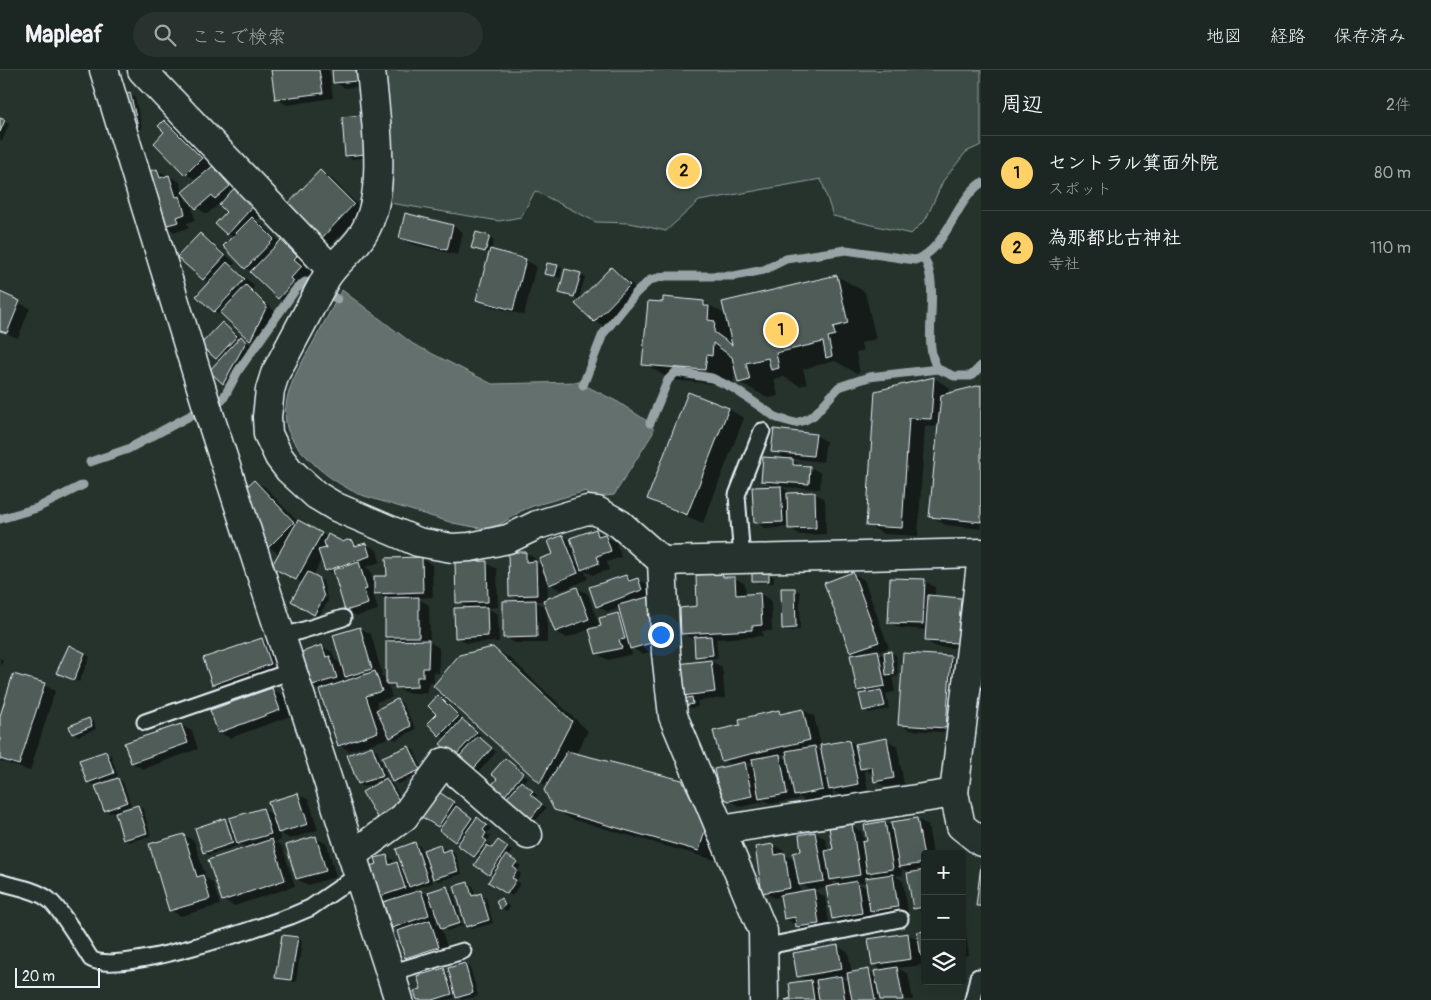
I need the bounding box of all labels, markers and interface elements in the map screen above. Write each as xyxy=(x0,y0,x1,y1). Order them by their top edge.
search box xyxy=(133,12,483,57)
text: Mapleaf xyxy=(25,20,103,49)
icon: search xyxy=(151,21,179,49)
text: ここで検索 xyxy=(191,25,286,49)
text: 地図 xyxy=(1206,25,1242,48)
text: 経路 xyxy=(1270,25,1306,48)
text: 保存済み xyxy=(1334,25,1406,48)
text: 周辺 xyxy=(1001,91,1043,118)
text: 2件 xyxy=(1386,95,1411,115)
text: セントラル箕面外院 xyxy=(1048,151,1218,175)
pin: 2 xyxy=(668,152,700,190)
text: 1 xyxy=(1014,163,1020,183)
text: 80 m xyxy=(1374,163,1411,183)
text: スポット xyxy=(1048,179,1112,199)
text: 為那都比古神社 xyxy=(1048,226,1181,250)
text: 2 xyxy=(1013,238,1021,258)
text: 110 m xyxy=(1370,238,1411,258)
text: 寺社 xyxy=(1048,254,1080,274)
pin: 1 xyxy=(765,311,797,349)
your location xyxy=(648,622,674,648)
map controls xyxy=(921,850,966,985)
button: + xyxy=(921,850,966,895)
button: − xyxy=(921,895,966,940)
button: layers xyxy=(921,940,966,985)
scale bar xyxy=(15,965,100,988)
text: 20 m xyxy=(22,968,55,985)

